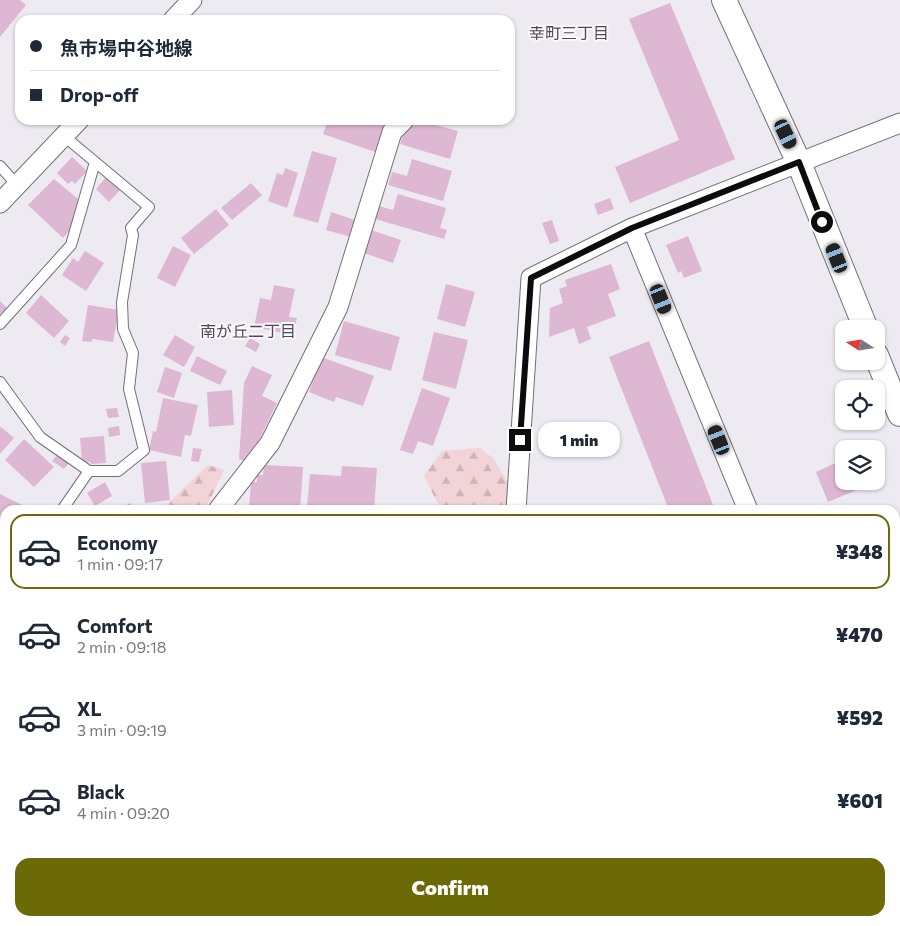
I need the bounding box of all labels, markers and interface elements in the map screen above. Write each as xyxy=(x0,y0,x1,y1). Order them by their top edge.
district label: 幸町三丁目 xyxy=(529,23,609,42)
text: 魚市場中谷地線 xyxy=(60,36,193,59)
text: Drop-off xyxy=(60,83,139,106)
car xyxy=(772,117,799,151)
route start xyxy=(811,211,833,233)
car xyxy=(824,241,849,275)
car xyxy=(648,282,673,316)
north arrow xyxy=(835,320,885,370)
map controls xyxy=(835,320,885,490)
district label: 南が丘二丁目 xyxy=(200,321,296,340)
button: locate xyxy=(835,380,885,430)
callout: 1 min xyxy=(538,422,620,458)
car xyxy=(706,423,731,457)
route end xyxy=(509,429,531,451)
text: 1 min xyxy=(560,430,598,449)
button: layers xyxy=(835,440,885,490)
icon: car xyxy=(17,529,62,574)
text: Economy xyxy=(77,531,158,554)
text: ¥348 xyxy=(836,540,883,563)
text: 1 min · 09:17 xyxy=(77,554,163,573)
icon: car xyxy=(17,612,62,657)
text: Comfort xyxy=(77,614,153,637)
text: ¥470 xyxy=(836,623,883,646)
text: 2 min · 09:18 xyxy=(77,637,167,656)
icon: car xyxy=(17,695,62,740)
text: XL xyxy=(77,697,102,720)
text: ¥592 xyxy=(837,706,883,729)
text: 3 min · 09:19 xyxy=(77,720,167,739)
icon: car xyxy=(17,778,62,823)
text: Black xyxy=(77,780,125,803)
text: ¥601 xyxy=(837,789,883,812)
text: 4 min · 09:20 xyxy=(77,803,170,822)
button: Confirm xyxy=(15,858,885,916)

